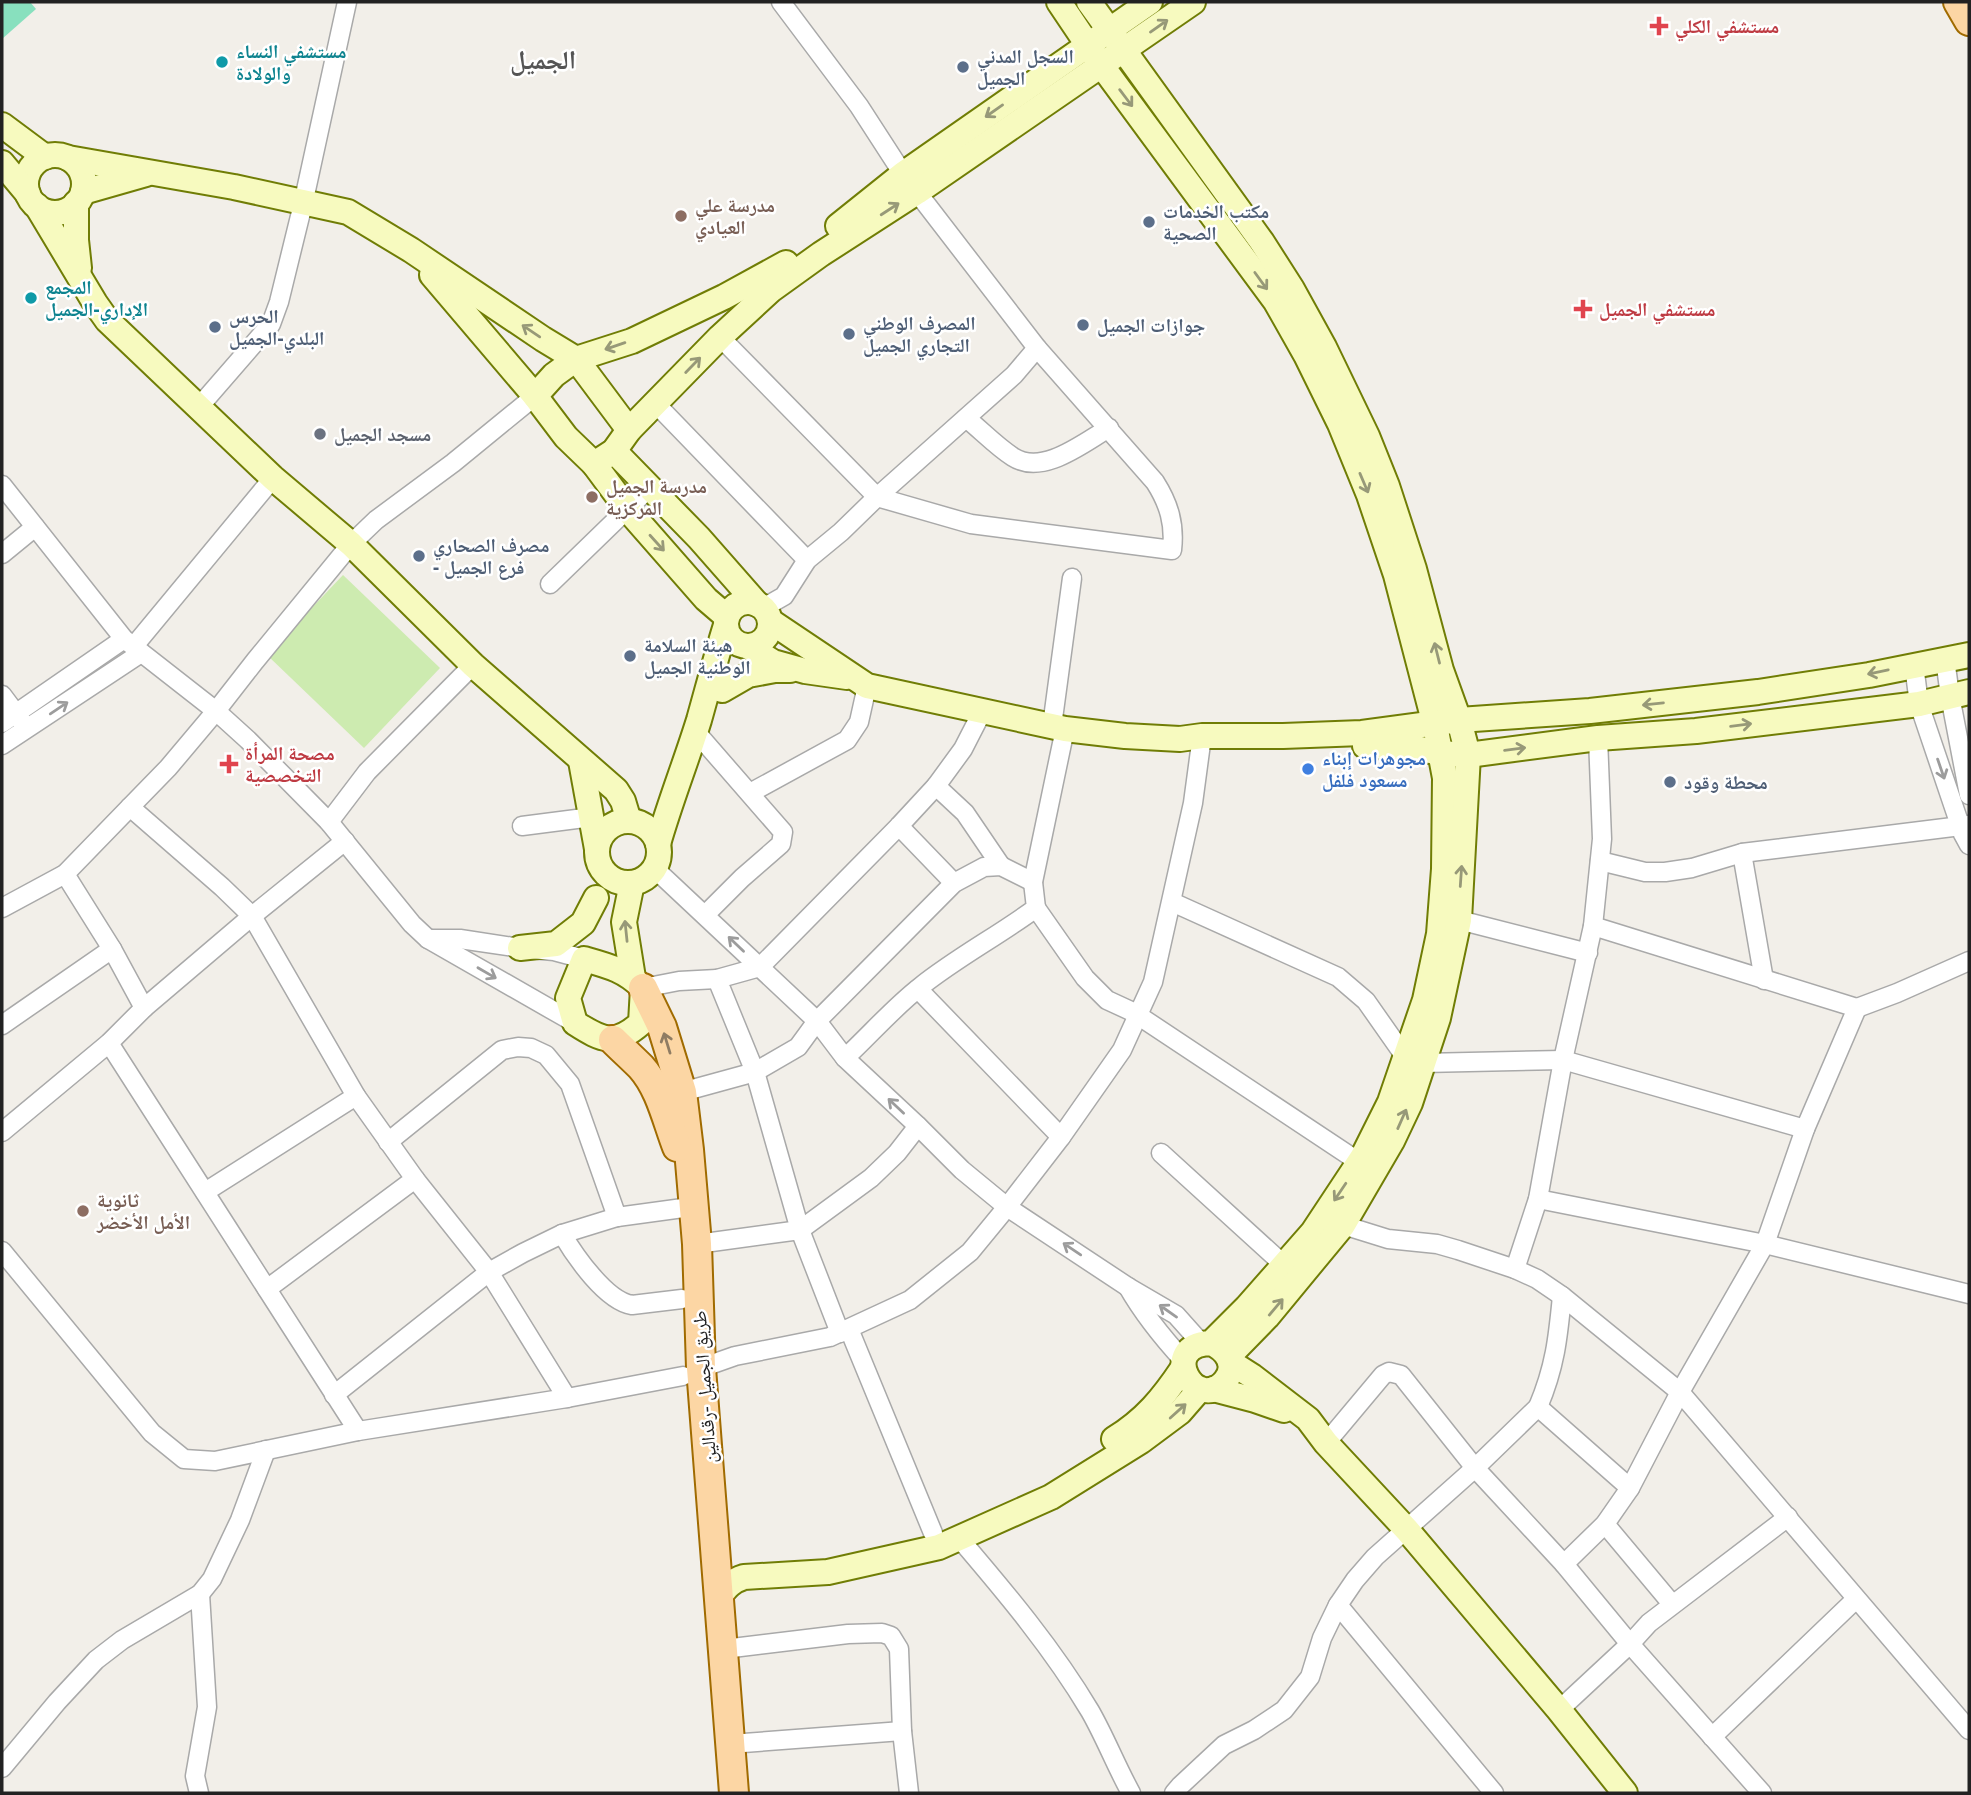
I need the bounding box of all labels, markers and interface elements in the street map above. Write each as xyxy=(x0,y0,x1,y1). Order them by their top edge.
place label: مستشفي الكلي xyxy=(1675,13,1779,42)
marker: مستشفي الكلي xyxy=(1649,16,1669,36)
one-way arrow xyxy=(1149,19,1168,33)
place label: مستشفي النساء والولادة xyxy=(236,38,347,86)
district label: الجميل xyxy=(510,41,576,77)
place label: السجل المدني الجميل xyxy=(977,43,1074,91)
marker: مستشفي النساء والولادة xyxy=(214,54,230,70)
marker: السجل المدني الجميل xyxy=(955,59,971,75)
one-way arrow xyxy=(1119,88,1133,107)
one-way arrow xyxy=(985,104,1004,118)
place label: مدرسة علي العيادي xyxy=(695,192,775,243)
place label: مكتب الخدمات الصحية xyxy=(1163,198,1269,246)
one-way arrow xyxy=(879,202,899,216)
marker: مدرسة علي العيادي xyxy=(673,208,689,224)
marker: مكتب الخدمات الصحية xyxy=(1141,214,1157,230)
one-way arrow xyxy=(1254,271,1268,290)
place label: المجمع الإداري-الجميل xyxy=(45,274,148,325)
marker: المجمع الإداري-الجميل xyxy=(23,290,39,306)
place label: مستشفي الجميل xyxy=(1599,296,1716,325)
marker: مستشفي الجميل xyxy=(1573,299,1593,319)
place label: الحرس البلدي-الجميل xyxy=(229,303,325,354)
place label: المصرف الوطني التجاري الجميل xyxy=(863,310,976,361)
place label: جوازات الجميل xyxy=(1097,312,1205,338)
marker: جوازات الجميل xyxy=(1075,317,1091,333)
marker: الحرس البلدي-الجميل xyxy=(207,319,223,335)
one-way arrow xyxy=(522,324,541,338)
marker: المصرف الوطني التجاري الجميل xyxy=(841,326,857,342)
one-way arrow xyxy=(605,341,627,353)
one-way arrow xyxy=(685,357,702,374)
place label: مسجد الجميل xyxy=(334,421,431,447)
marker: مسجد الجميل xyxy=(312,426,328,442)
one-way arrow xyxy=(1358,472,1371,493)
place label: مدرسة الجميل المركزية xyxy=(606,473,707,521)
marker: مدرسة الجميل المركزية xyxy=(584,489,600,505)
place label: مصرف الصحاري - فرع الجميل xyxy=(433,532,549,580)
one-way arrow xyxy=(648,533,664,551)
marker: مصرف الصحاري - فرع الجميل xyxy=(411,548,427,564)
place label: هيئة السلامة الوطنية الجميل xyxy=(644,632,751,680)
one-way arrow xyxy=(1429,642,1443,665)
marker: هيئة السلامة الوطنية الجميل xyxy=(622,648,638,664)
one-way arrow xyxy=(1867,666,1890,680)
one-way arrow xyxy=(1642,698,1665,711)
one-way arrow xyxy=(49,701,68,715)
one-way arrow xyxy=(1730,719,1752,732)
place label: مصحة المرأة التخصصية xyxy=(245,740,335,788)
one-way arrow xyxy=(1503,742,1526,755)
place label: مجوهرات إبناء مسعود فلفل xyxy=(1322,745,1426,793)
marker: مصحة المرأة التخصصية xyxy=(219,754,239,774)
one-way arrow xyxy=(1936,757,1948,779)
marker: مجوهرات إبناء مسعود فلفل xyxy=(1300,761,1316,777)
place label: محطة وقود xyxy=(1684,769,1768,795)
marker: محطة وقود xyxy=(1662,774,1678,790)
one-way arrow xyxy=(1455,864,1468,887)
one-way arrow xyxy=(619,920,632,942)
one-way arrow xyxy=(728,936,745,953)
one-way arrow xyxy=(476,967,497,980)
one-way arrow xyxy=(660,1033,673,1055)
one-way arrow xyxy=(888,1097,905,1114)
one-way arrow xyxy=(1396,1109,1409,1130)
one-way arrow xyxy=(1333,1182,1348,1201)
place label: ثانوية الأمل الأخضر xyxy=(96,1187,190,1235)
marker: ثانوية الأمل الأخضر xyxy=(75,1203,91,1219)
one-way arrow xyxy=(1062,1242,1082,1256)
one-way arrow xyxy=(1268,1298,1284,1316)
one-way arrow xyxy=(1159,1304,1178,1318)
street label: طريق الجميل -رقدالين xyxy=(686,1310,722,1464)
one-way arrow xyxy=(1169,1403,1186,1420)

